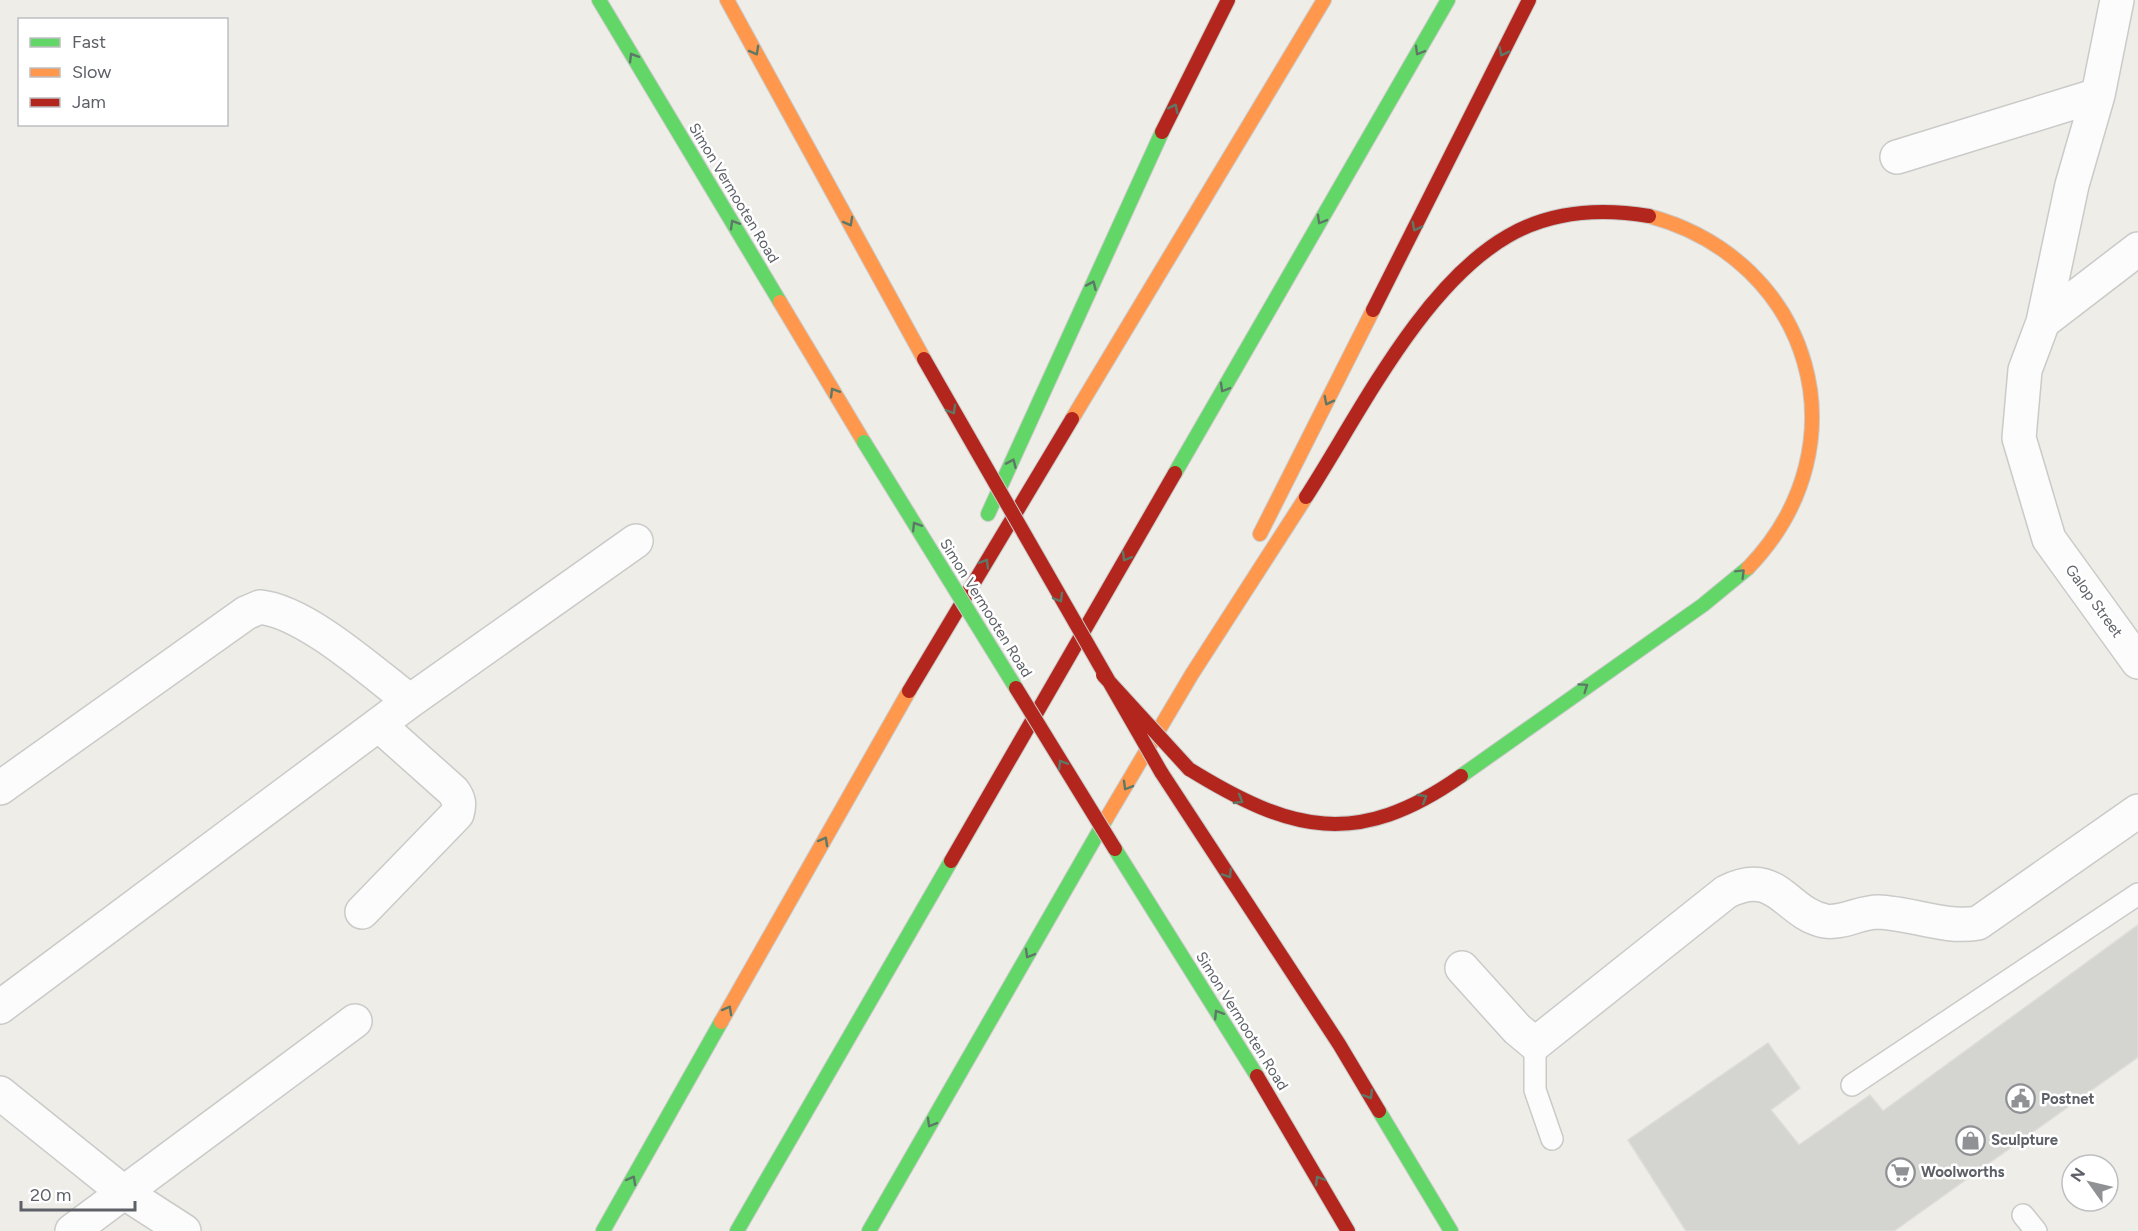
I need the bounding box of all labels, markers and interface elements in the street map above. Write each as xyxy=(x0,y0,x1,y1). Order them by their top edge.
legend xyxy=(18,18,228,126)
text: Fast xyxy=(72,31,106,53)
one-way arrow xyxy=(748,45,759,56)
one-way arrow xyxy=(1415,45,1426,55)
one-way arrow xyxy=(1499,46,1510,57)
one-way arrow xyxy=(629,53,641,63)
text: Slow xyxy=(72,61,111,83)
text: Jam xyxy=(72,91,106,113)
one-way arrow xyxy=(1167,104,1178,115)
street label: Simon Vermooten Road xyxy=(685,120,783,266)
one-way arrow xyxy=(1317,213,1329,224)
one-way arrow xyxy=(842,216,853,227)
one-way arrow xyxy=(729,220,741,230)
one-way arrow xyxy=(1411,220,1423,231)
one-way arrow xyxy=(1084,280,1096,291)
one-way arrow xyxy=(1220,382,1231,392)
one-way arrow xyxy=(829,388,841,398)
one-way arrow xyxy=(1323,394,1335,405)
one-way arrow xyxy=(945,404,957,414)
one-way arrow xyxy=(1004,458,1016,469)
one-way arrow xyxy=(911,522,923,532)
street label: Simon Vermooten Road xyxy=(936,535,1036,681)
one-way arrow xyxy=(1122,551,1133,561)
one-way arrow xyxy=(978,559,989,569)
street label: Galop Street xyxy=(2062,561,2127,641)
one-way arrow xyxy=(1734,569,1745,580)
one-way arrow xyxy=(1052,592,1063,602)
one-way arrow xyxy=(1577,683,1588,694)
one-way arrow xyxy=(1057,760,1069,770)
one-way arrow xyxy=(1122,780,1134,790)
one-way arrow xyxy=(1233,792,1243,804)
one-way arrow xyxy=(1417,793,1427,805)
one-way arrow xyxy=(817,836,828,847)
one-way arrow xyxy=(1220,868,1232,878)
one-way arrow xyxy=(1025,948,1036,959)
street label: Simon Vermooten Road xyxy=(1192,948,1292,1094)
one-way arrow xyxy=(721,1006,732,1016)
one-way arrow xyxy=(1214,1009,1225,1020)
public building icon: Postnet xyxy=(2004,1083,2036,1115)
one-way arrow xyxy=(1362,1089,1374,1099)
place label: Postnet xyxy=(2041,1090,2095,1108)
one-way arrow xyxy=(927,1117,939,1127)
shop icon: Sculpture xyxy=(1954,1124,1986,1156)
place label: Sculpture xyxy=(1991,1131,2059,1149)
north arrow xyxy=(2060,1153,2120,1213)
supermarket icon: Woolworths xyxy=(1884,1156,1916,1188)
place label: Woolworths xyxy=(1921,1163,2005,1181)
text: N xyxy=(2067,1164,2089,1185)
scale bar xyxy=(21,1174,135,1212)
one-way arrow xyxy=(625,1176,636,1186)
one-way arrow xyxy=(1315,1176,1326,1187)
text: 20 m xyxy=(30,1184,71,1206)

